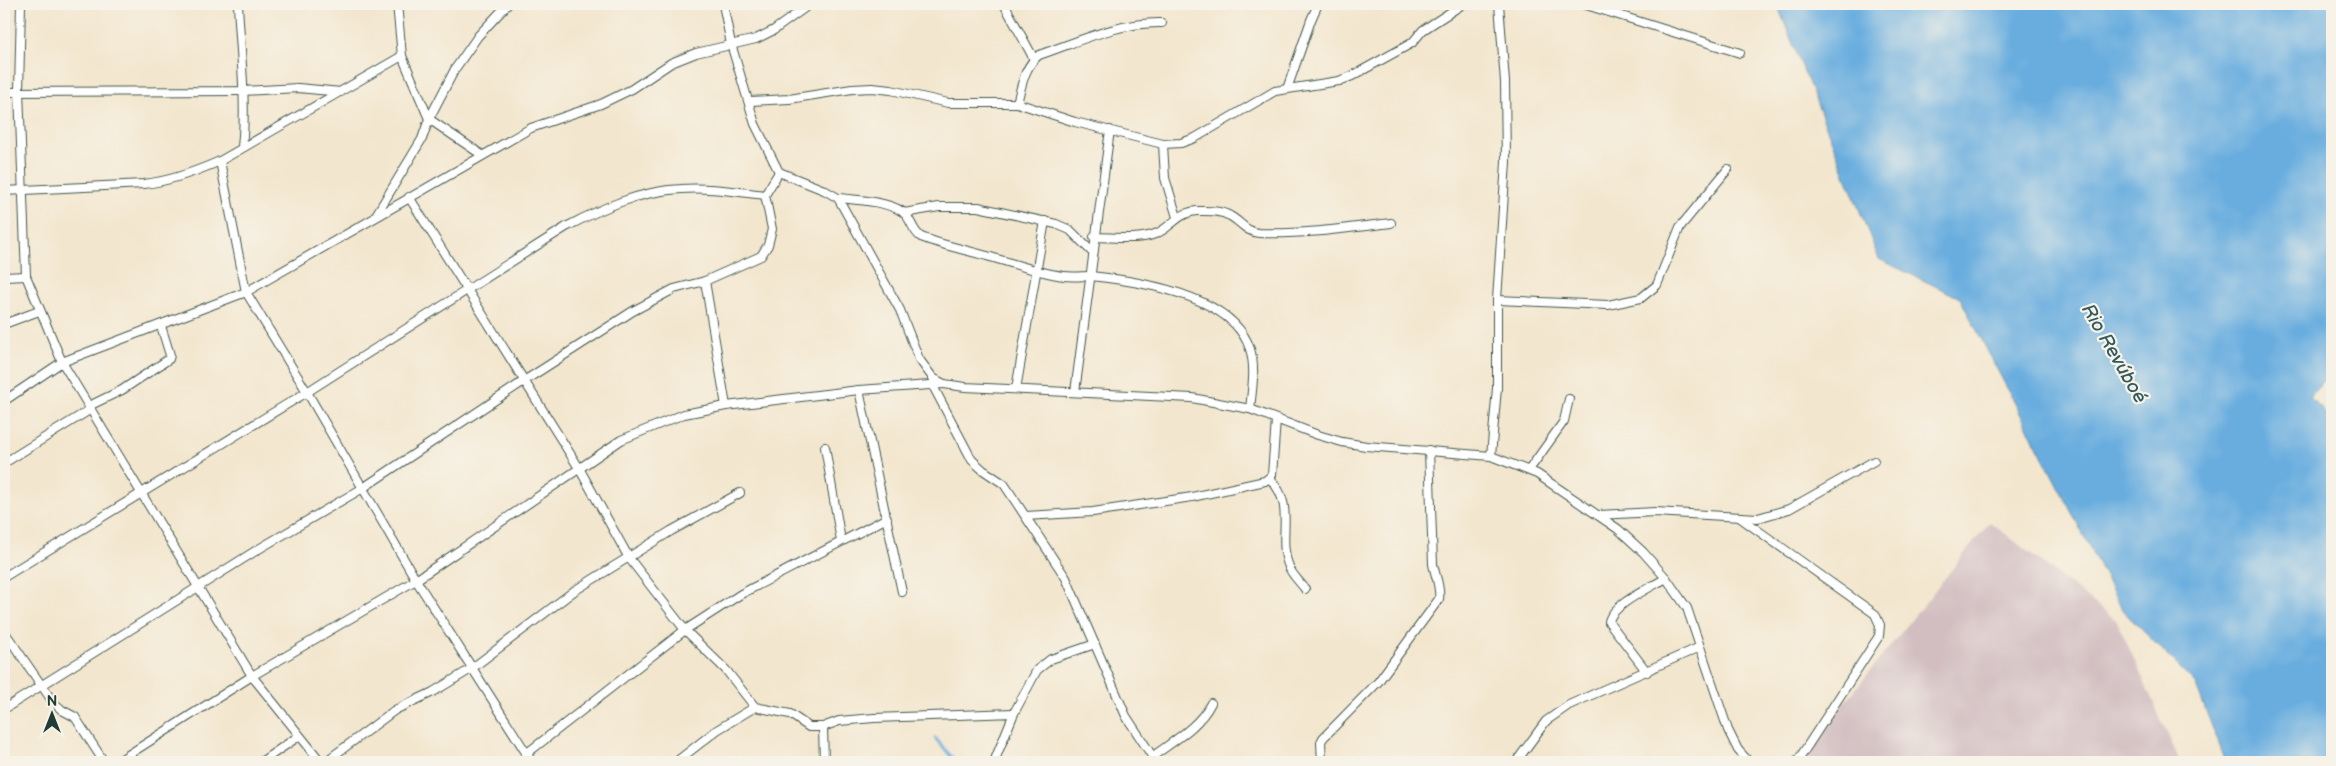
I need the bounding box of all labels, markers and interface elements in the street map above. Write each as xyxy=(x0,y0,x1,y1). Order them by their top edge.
water label: Rio Revúboé xyxy=(2076,300,2151,408)
north arrow xyxy=(28,688,78,738)
text: N xyxy=(47,693,57,710)

